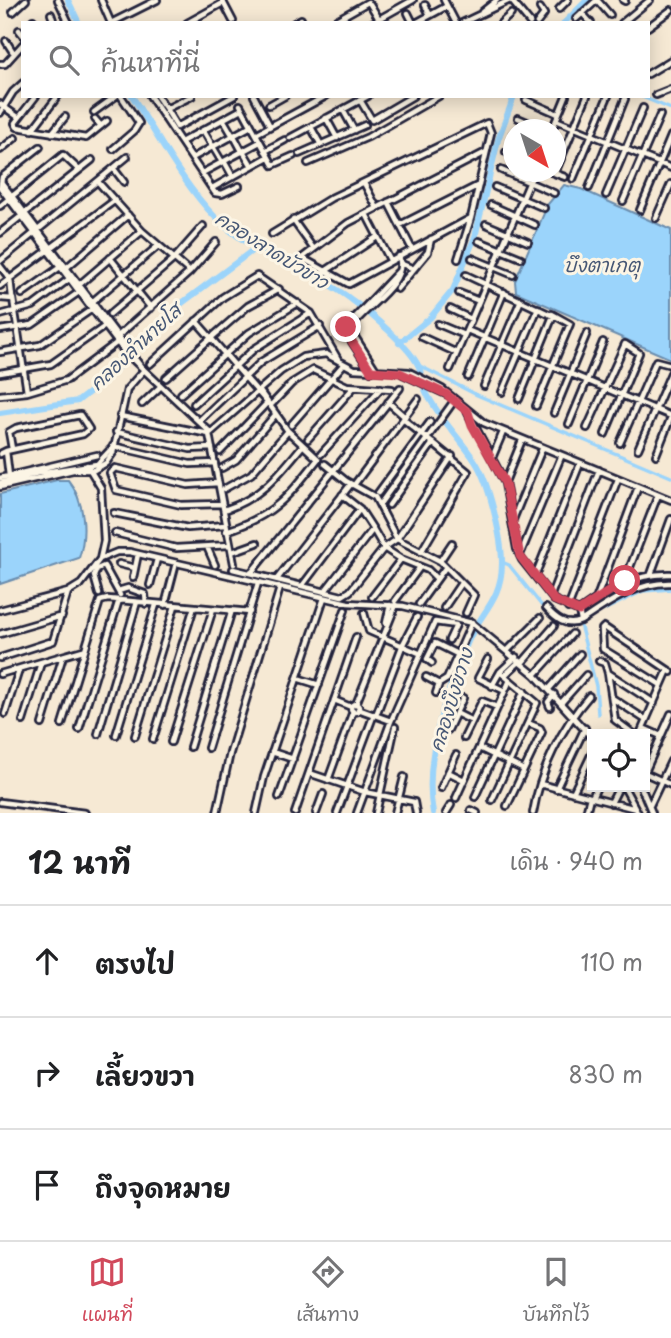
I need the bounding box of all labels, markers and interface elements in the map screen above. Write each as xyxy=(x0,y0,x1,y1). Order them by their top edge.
search box xyxy=(21,21,650,98)
icon: search xyxy=(45,41,83,79)
text: ค้นหาที่นี่ xyxy=(101,42,200,81)
north arrow xyxy=(503,119,566,182)
water label: คลองลาดบัวขาว xyxy=(211,203,336,296)
water label: บึงตาเกตุ xyxy=(564,250,642,280)
water label: คลองลำนายโส xyxy=(83,293,190,396)
route end xyxy=(330,311,361,342)
route start xyxy=(609,565,640,596)
water label: คลองบึงขวาง xyxy=(421,642,480,755)
map controls xyxy=(587,729,650,792)
button: locate xyxy=(587,729,650,792)
text: 12 นาที xyxy=(28,839,131,884)
text: เดิน · 940 m xyxy=(510,843,643,878)
icon: ahead xyxy=(28,942,66,980)
text: ตรงไป xyxy=(95,944,175,983)
text: 110 m xyxy=(581,944,643,979)
icon: right xyxy=(28,1054,66,1092)
text: เลี้ยวขวา xyxy=(95,1056,195,1095)
text: 830 m xyxy=(568,1056,643,1091)
icon: arrive xyxy=(28,1166,66,1204)
text: ถึงจุดหมาย xyxy=(95,1168,231,1207)
tab: แผนที่ xyxy=(82,1253,133,1328)
tab: เส้นทาง xyxy=(296,1253,359,1328)
tab: บันทึกไว้ xyxy=(523,1253,589,1328)

